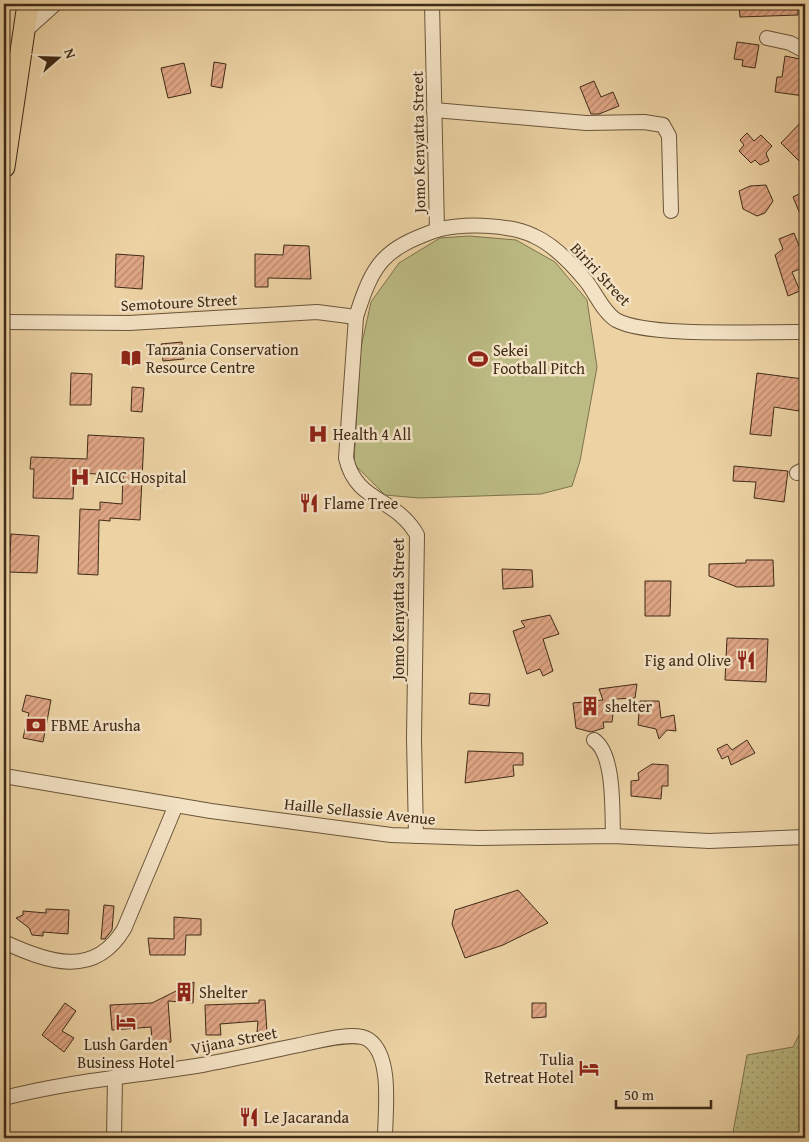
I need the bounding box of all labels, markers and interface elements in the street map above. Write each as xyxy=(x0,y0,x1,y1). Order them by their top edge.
north arrow xyxy=(32,32,82,82)
text: N xyxy=(59,46,81,62)
street label: Jomo Kenyatta Street xyxy=(405,70,431,215)
street label: Biriri Street xyxy=(565,237,637,312)
street label: Semotoure Street xyxy=(120,287,238,317)
place label: Tanzania Conservation Resource Centre xyxy=(146,337,299,379)
place label: Sekei Football Pitch xyxy=(493,338,585,380)
library icon: Tanzania Conservation Resource Centre xyxy=(120,347,142,369)
sports icon: Sekei Football Pitch xyxy=(467,348,489,370)
place label: Health 4 All xyxy=(333,422,412,446)
hospital icon: Health 4 All xyxy=(307,423,329,445)
place label: AICC Hospital xyxy=(95,465,187,489)
hospital icon: AICC Hospital xyxy=(69,466,91,488)
place label: Flame Tree xyxy=(324,491,398,515)
restaurant icon: Flame Tree xyxy=(298,492,320,514)
street label: Jomo Kenyatta Street xyxy=(386,538,410,682)
place label: Fig and Olive xyxy=(645,648,731,672)
restaurant icon: Fig and Olive xyxy=(735,649,757,671)
place label: shelter xyxy=(605,694,652,718)
building icon: shelter xyxy=(579,695,601,717)
place label: FBME Arusha xyxy=(51,713,141,737)
bank icon: FBME Arusha xyxy=(25,714,47,736)
street label: Haille Sellassie Avenue xyxy=(283,791,437,831)
place label: Shelter xyxy=(199,980,248,1004)
building icon: Shelter xyxy=(173,981,195,1003)
hotel icon: Lush Garden Business Hotel xyxy=(115,1011,137,1033)
street label: Vijana Street xyxy=(189,1020,280,1060)
place label: Lush Garden Business Hotel xyxy=(77,1032,175,1074)
place label: Tulia Retreat Hotel xyxy=(485,1047,575,1089)
hotel icon: Tulia Retreat Hotel xyxy=(578,1057,600,1079)
scale bar xyxy=(616,1077,712,1109)
text: 50 m xyxy=(624,1084,655,1105)
place label: Le Jacaranda xyxy=(264,1105,350,1129)
restaurant icon: Le Jacaranda xyxy=(238,1106,260,1128)

